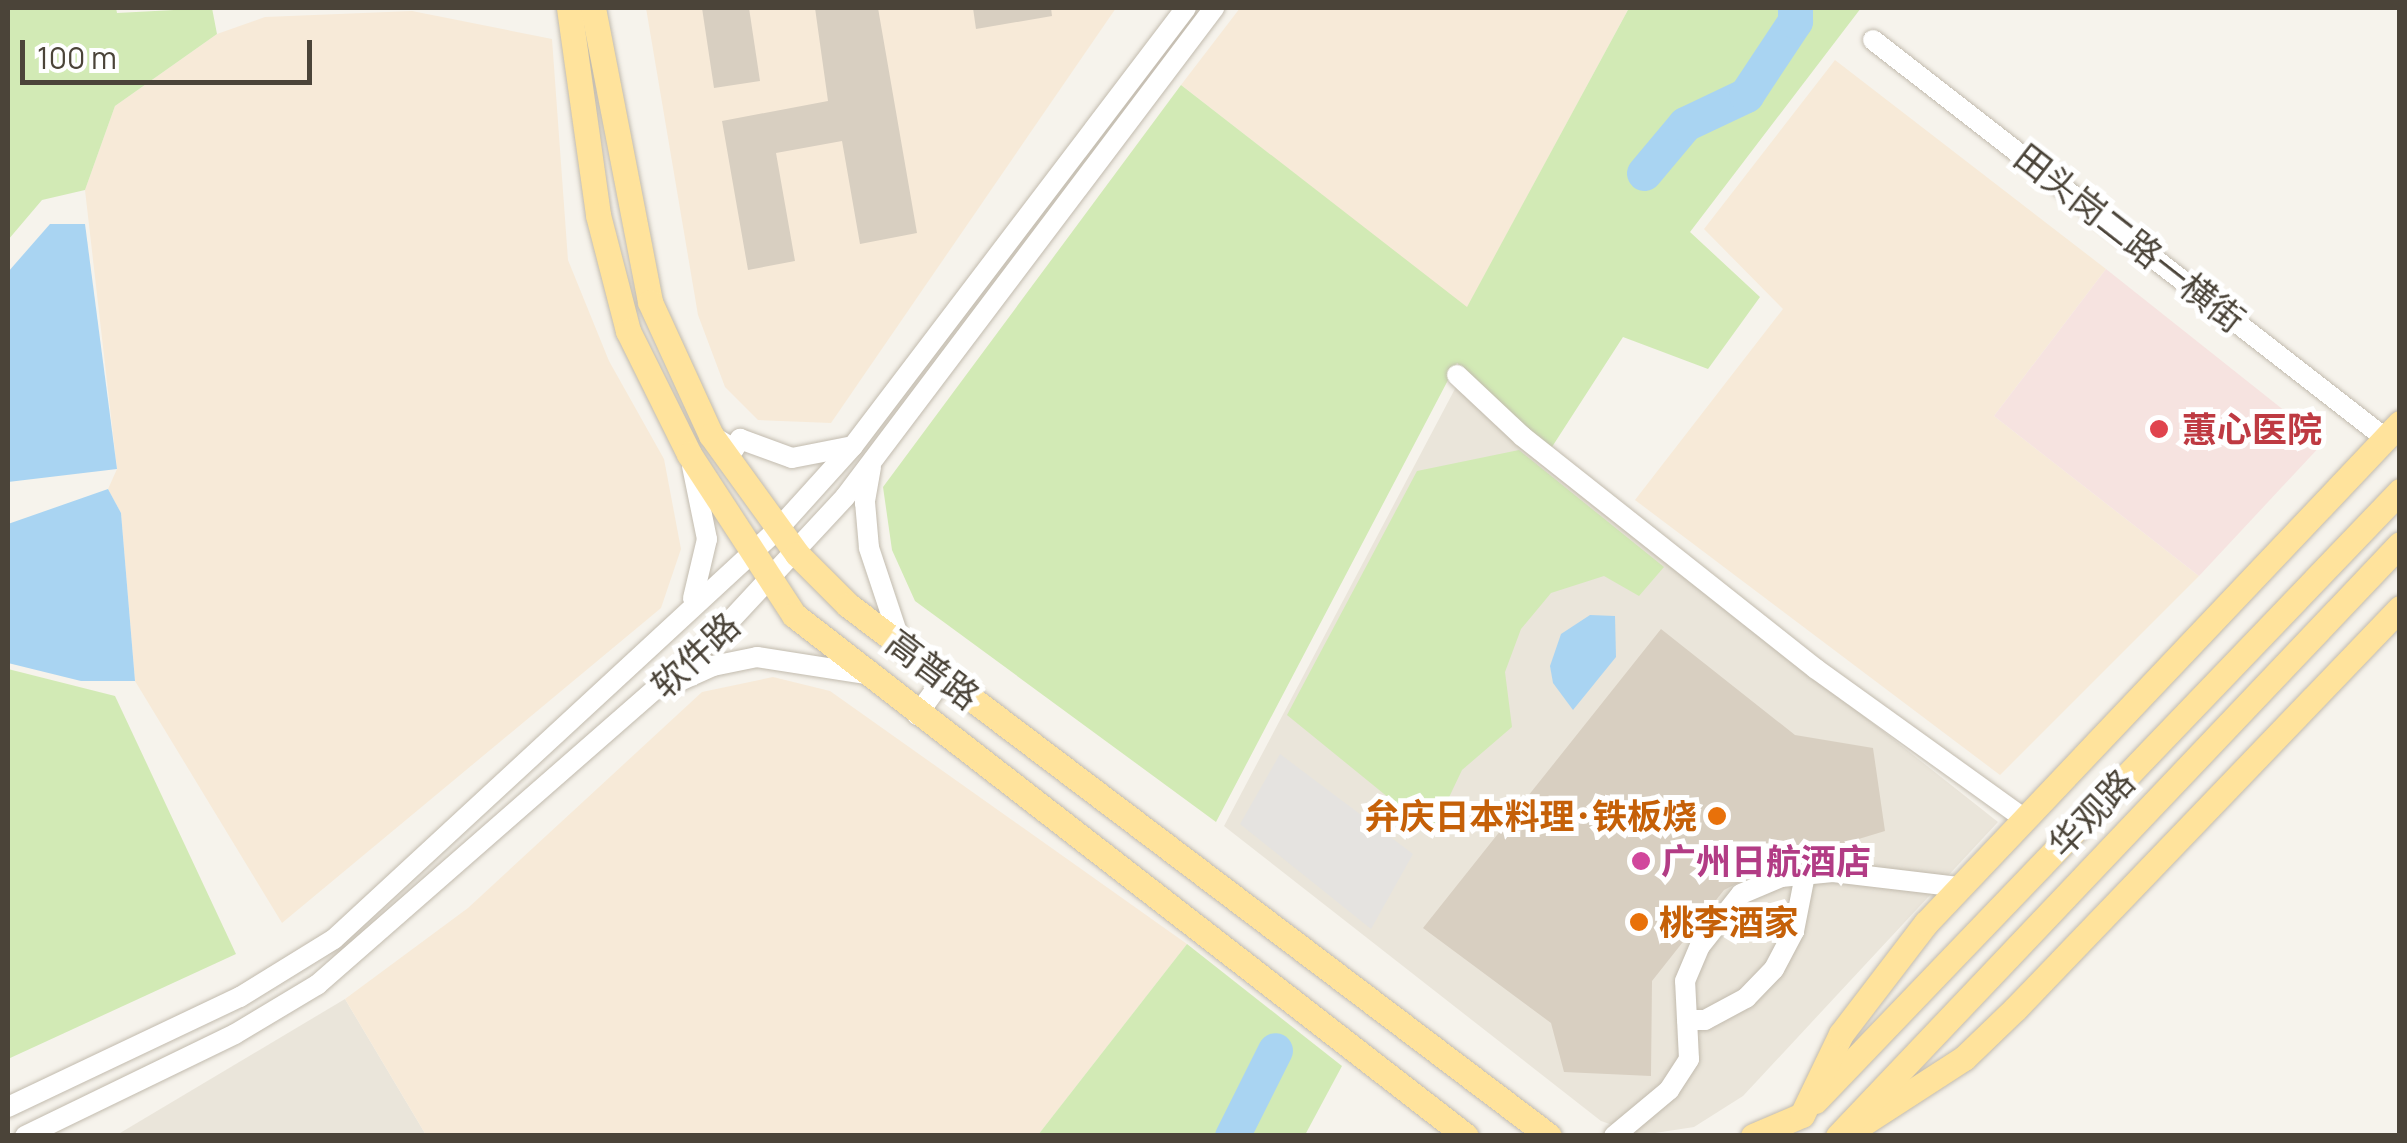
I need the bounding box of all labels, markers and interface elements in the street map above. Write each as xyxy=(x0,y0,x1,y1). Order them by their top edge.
scale bar xyxy=(25,20,318,82)
text: 100 m xyxy=(37,37,117,78)
street label: 田头岗二路一横街 xyxy=(2007,135,2253,341)
place label: 蕙心医院 xyxy=(2182,408,2322,450)
marker: 蕙心医院 xyxy=(2146,416,2172,442)
street label: 软件路 xyxy=(642,604,748,706)
street label: 高普路 xyxy=(878,621,988,717)
street label: 华观路 xyxy=(2039,761,2143,865)
place label: 弁庆日本料理･铁板烧 xyxy=(1365,795,1697,837)
marker: 弁庆日本料理･铁板烧 xyxy=(1706,805,1728,827)
place label: 广州日航酒店 xyxy=(1661,840,1871,882)
marker: 广州日航酒店 xyxy=(1630,850,1652,872)
place label: 桃李酒家 xyxy=(1659,901,1799,943)
marker: 桃李酒家 xyxy=(1628,911,1650,933)

